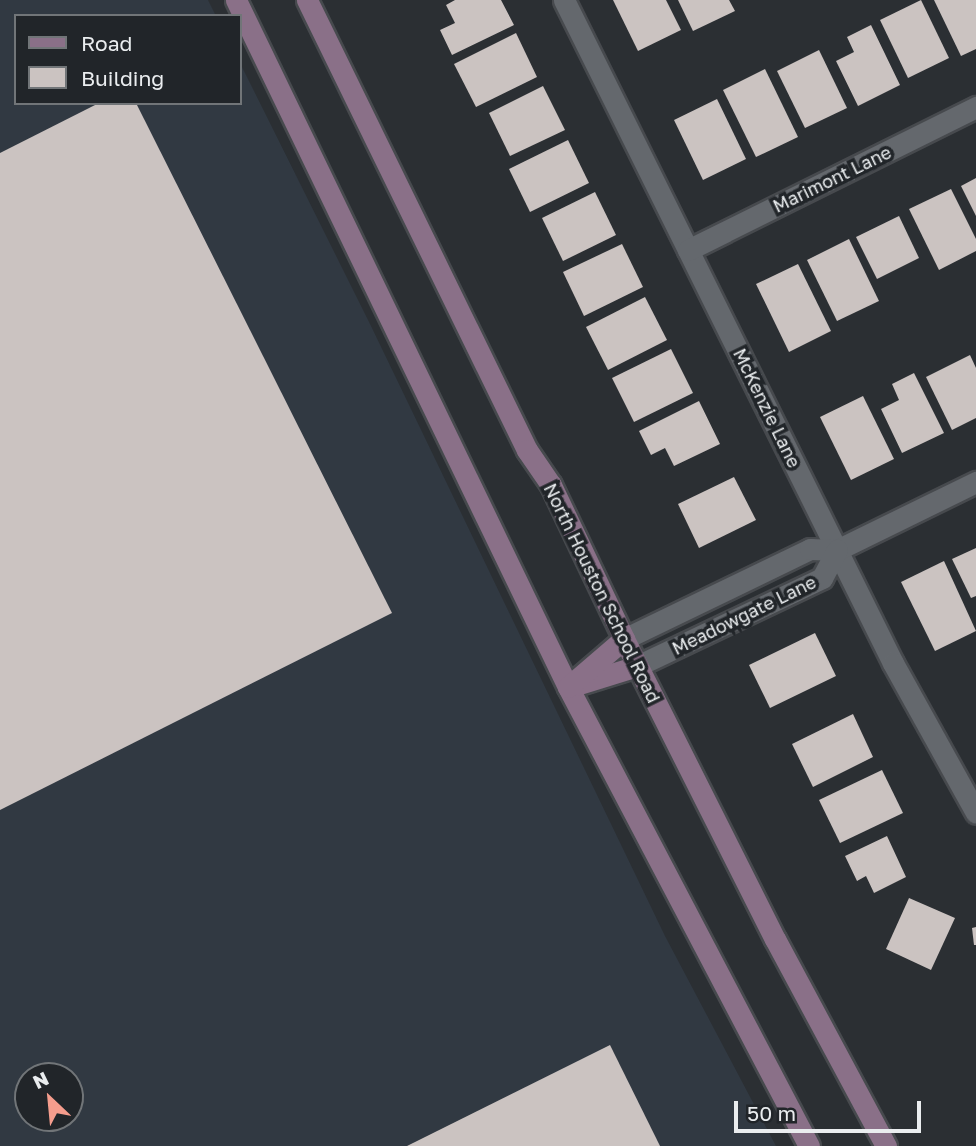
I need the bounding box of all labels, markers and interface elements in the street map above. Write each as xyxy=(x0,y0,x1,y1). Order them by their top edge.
legend xyxy=(14,14,242,105)
text: Road xyxy=(81,30,132,56)
text: Building xyxy=(81,65,164,91)
street label: Marimont Lane xyxy=(769,141,895,217)
street label: McKenzie Lane xyxy=(729,345,805,471)
street label: North Houston School Road xyxy=(539,480,665,706)
street label: Meadowgate Lane xyxy=(668,571,820,659)
north arrow xyxy=(14,1062,84,1132)
text: N xyxy=(29,1066,52,1093)
scale bar xyxy=(738,1086,925,1130)
text: 50 m xyxy=(747,1100,796,1126)

